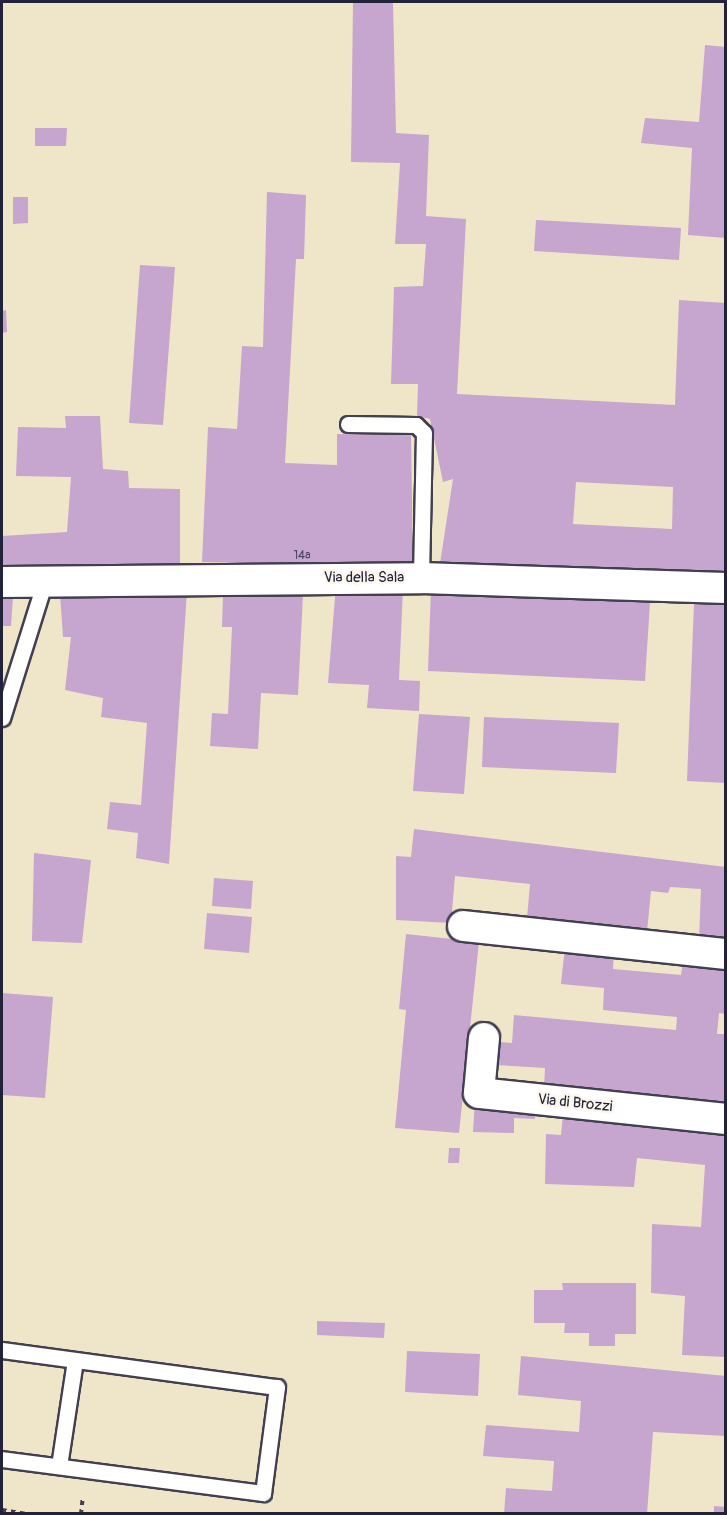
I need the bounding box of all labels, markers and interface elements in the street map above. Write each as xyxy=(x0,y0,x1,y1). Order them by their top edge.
house number: 14a xyxy=(293,549,311,563)
street label: Via della Sala xyxy=(324,569,404,587)
street label: Via di Brozzi xyxy=(537,1090,613,1116)

